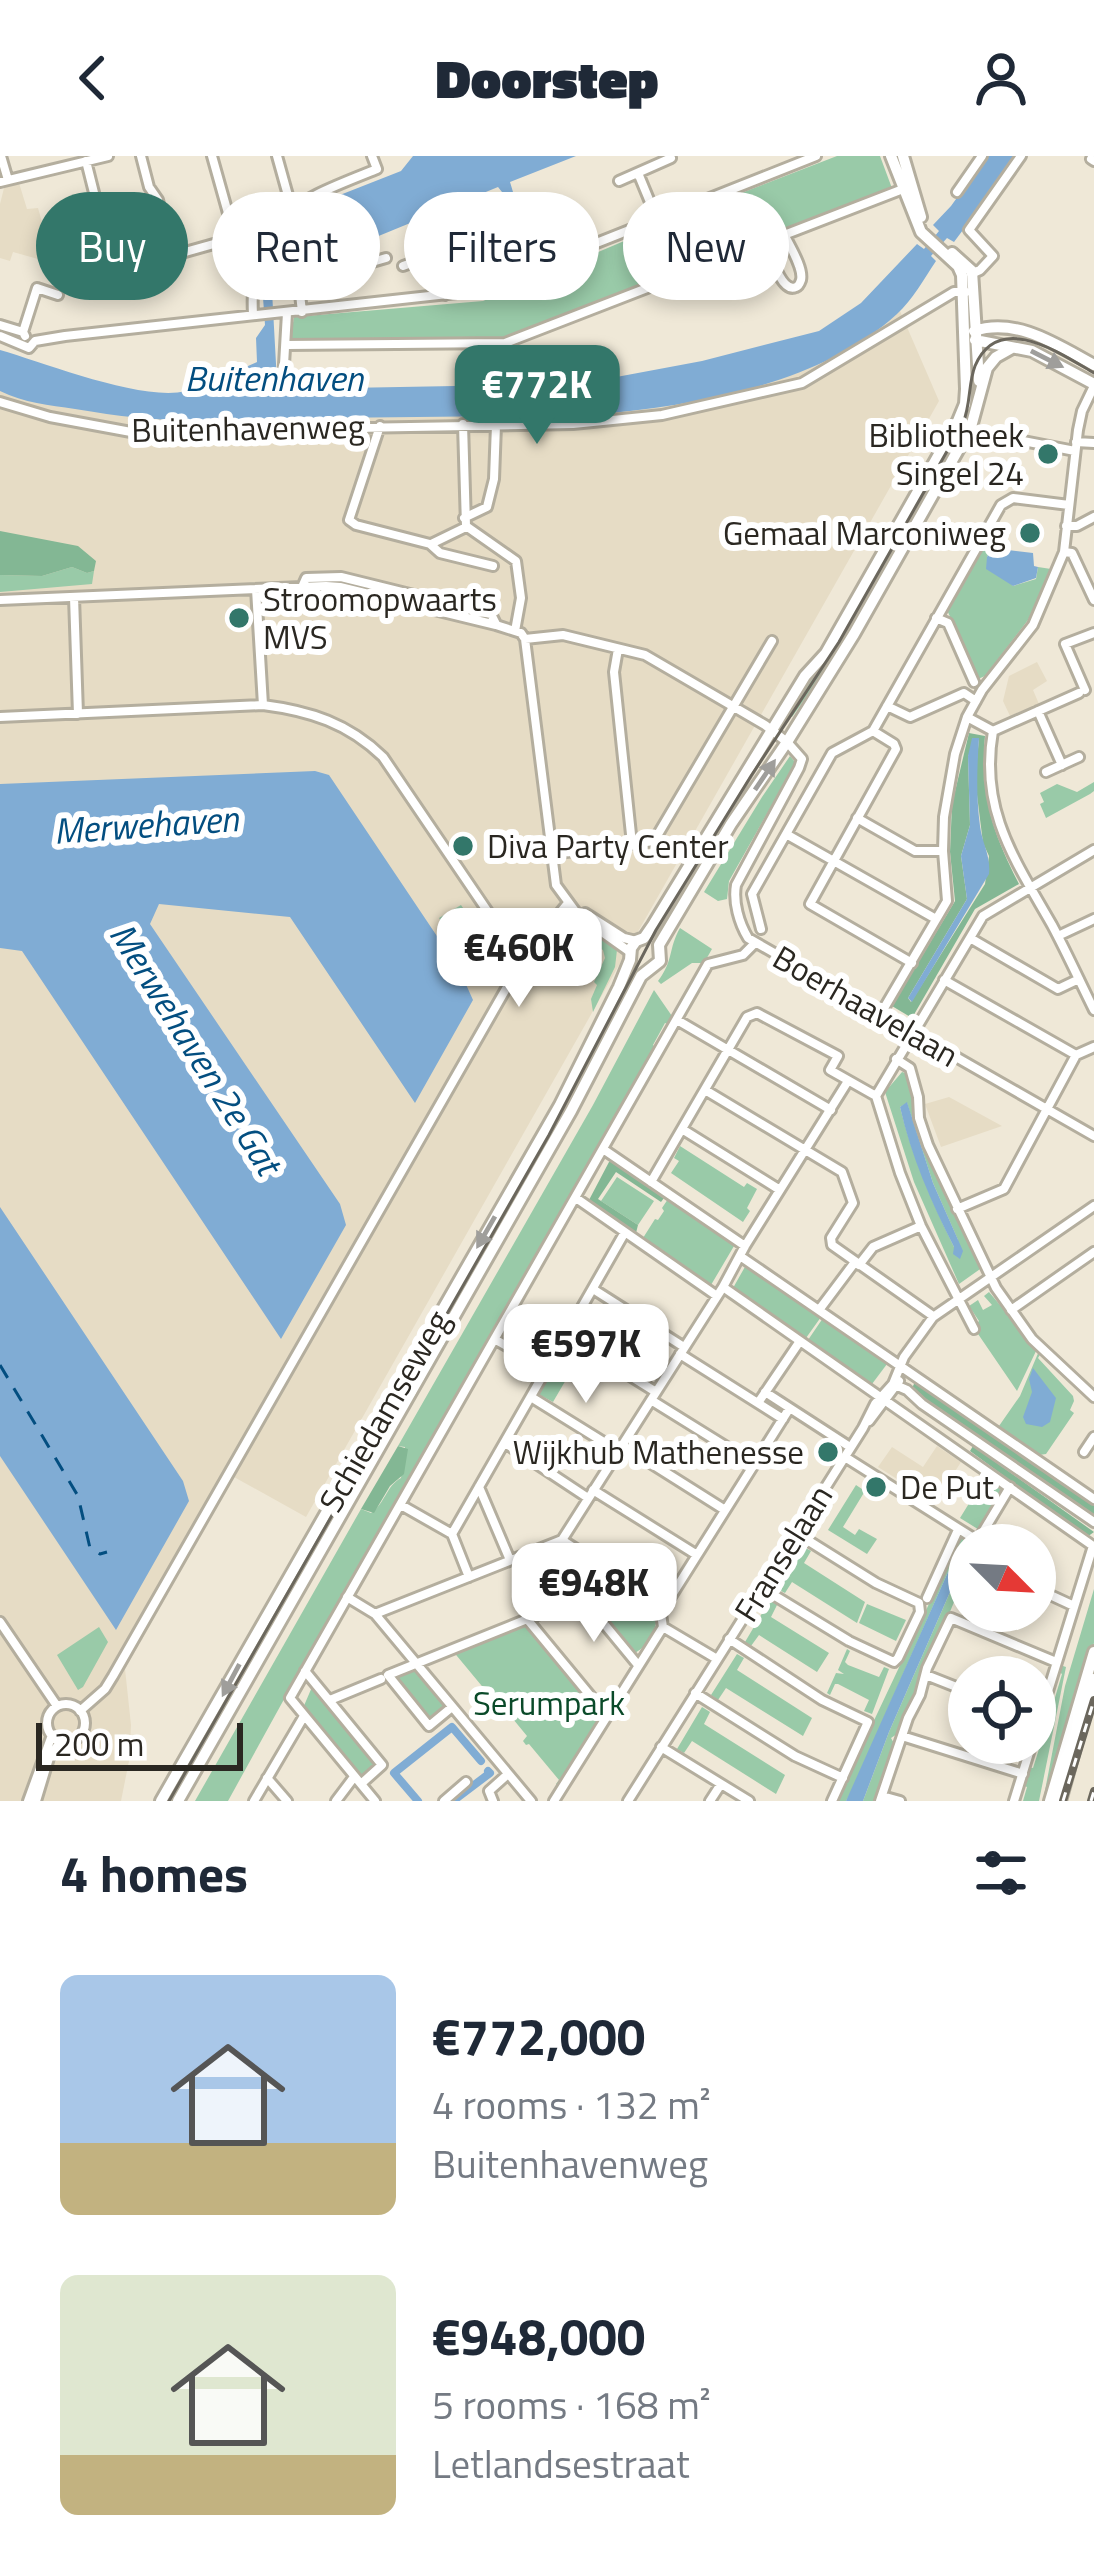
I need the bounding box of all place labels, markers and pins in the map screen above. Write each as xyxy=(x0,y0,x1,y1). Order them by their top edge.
pin: €772K xyxy=(453,345,621,447)
place label: Bibliotheek Singel 24 xyxy=(869,410,1024,498)
marker: Bibliotheek Singel 24 xyxy=(1035,441,1061,467)
place label: Gemaal Marconiweg xyxy=(723,508,1006,558)
marker: Gemaal Marconiweg xyxy=(1017,520,1043,546)
place label: Stroomopwaarts MVS xyxy=(263,574,497,662)
marker: Stroomopwaarts MVS xyxy=(226,605,252,631)
place label: Diva Party Center xyxy=(487,821,729,871)
marker: Diva Party Center xyxy=(450,833,476,859)
pin: €460K xyxy=(435,908,603,1010)
pin: €597K xyxy=(502,1304,670,1406)
place label: Wijkhub Mathenesse xyxy=(513,1427,804,1477)
marker: Wijkhub Mathenesse xyxy=(815,1439,841,1465)
place label: De Put xyxy=(900,1462,994,1512)
marker: De Put xyxy=(863,1474,889,1500)
pin: €948K xyxy=(510,1543,678,1645)

